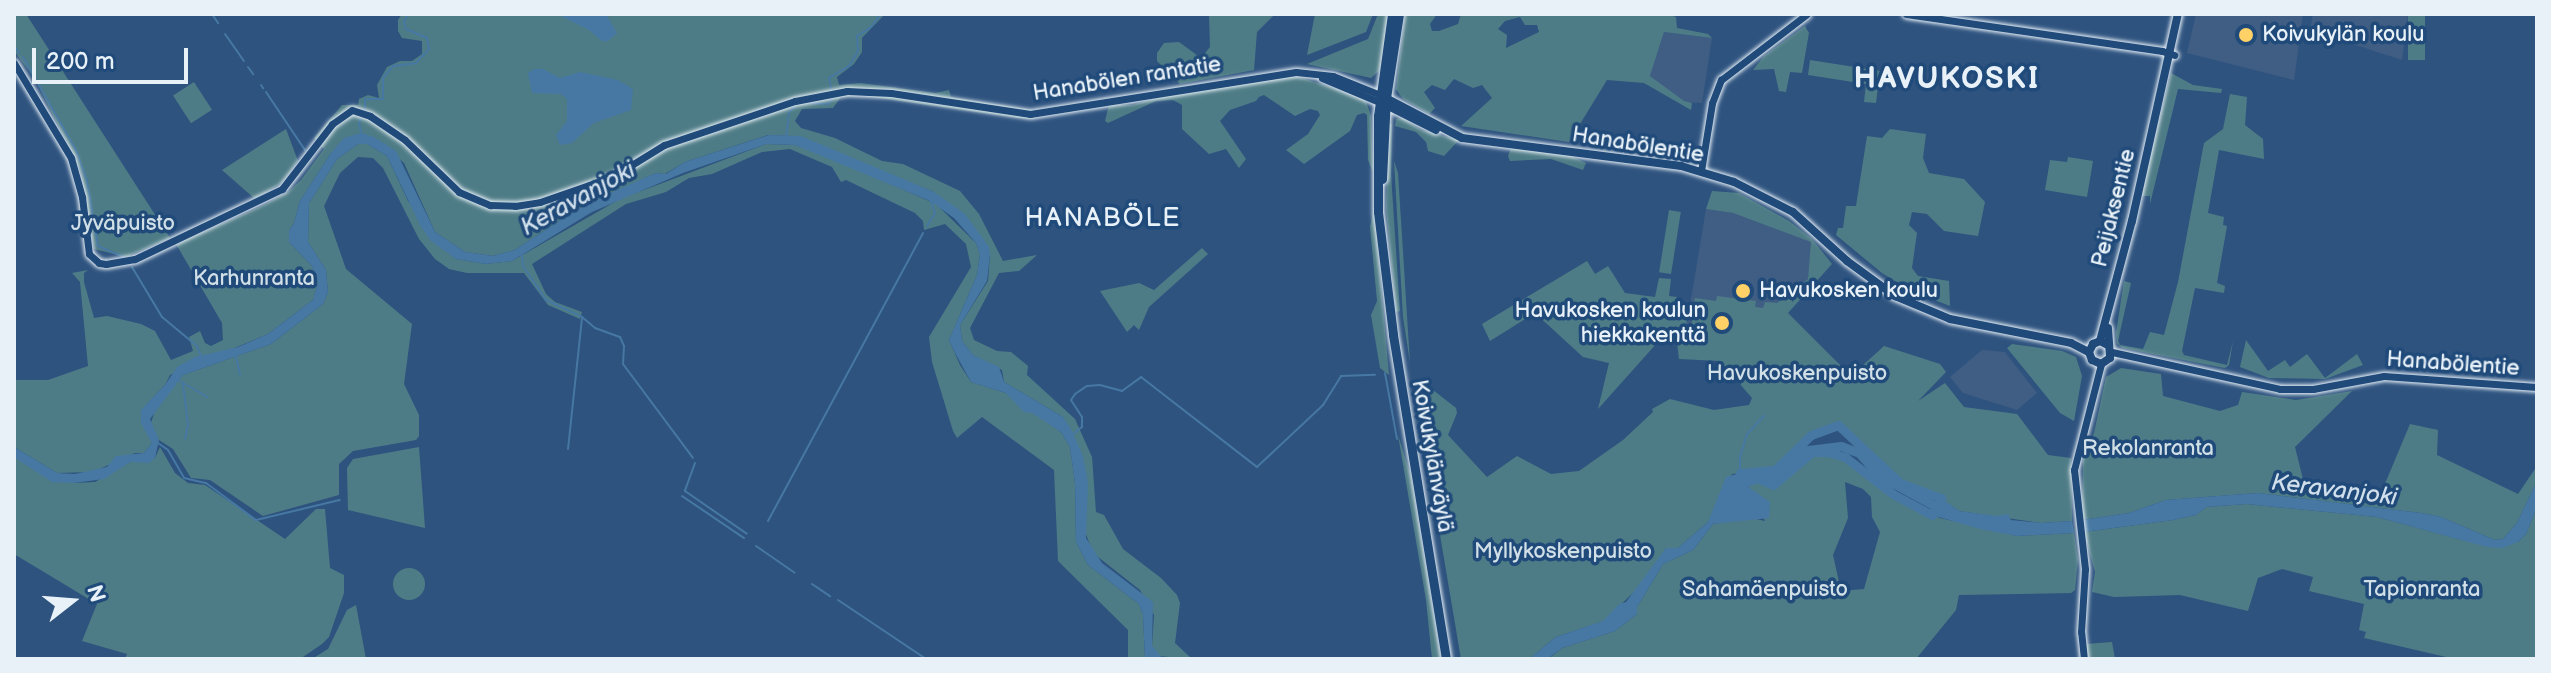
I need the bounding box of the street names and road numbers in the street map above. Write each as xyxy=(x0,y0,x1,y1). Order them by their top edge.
street label: Hanabölen rantatie xyxy=(1031,51,1223,107)
street label: Hanabölentie xyxy=(1570,122,1706,168)
street label: Peijaksentie xyxy=(2087,146,2141,270)
street label: Hanabölentie xyxy=(2386,346,2520,382)
street label: Koivukylänväylä xyxy=(1406,378,1458,534)

